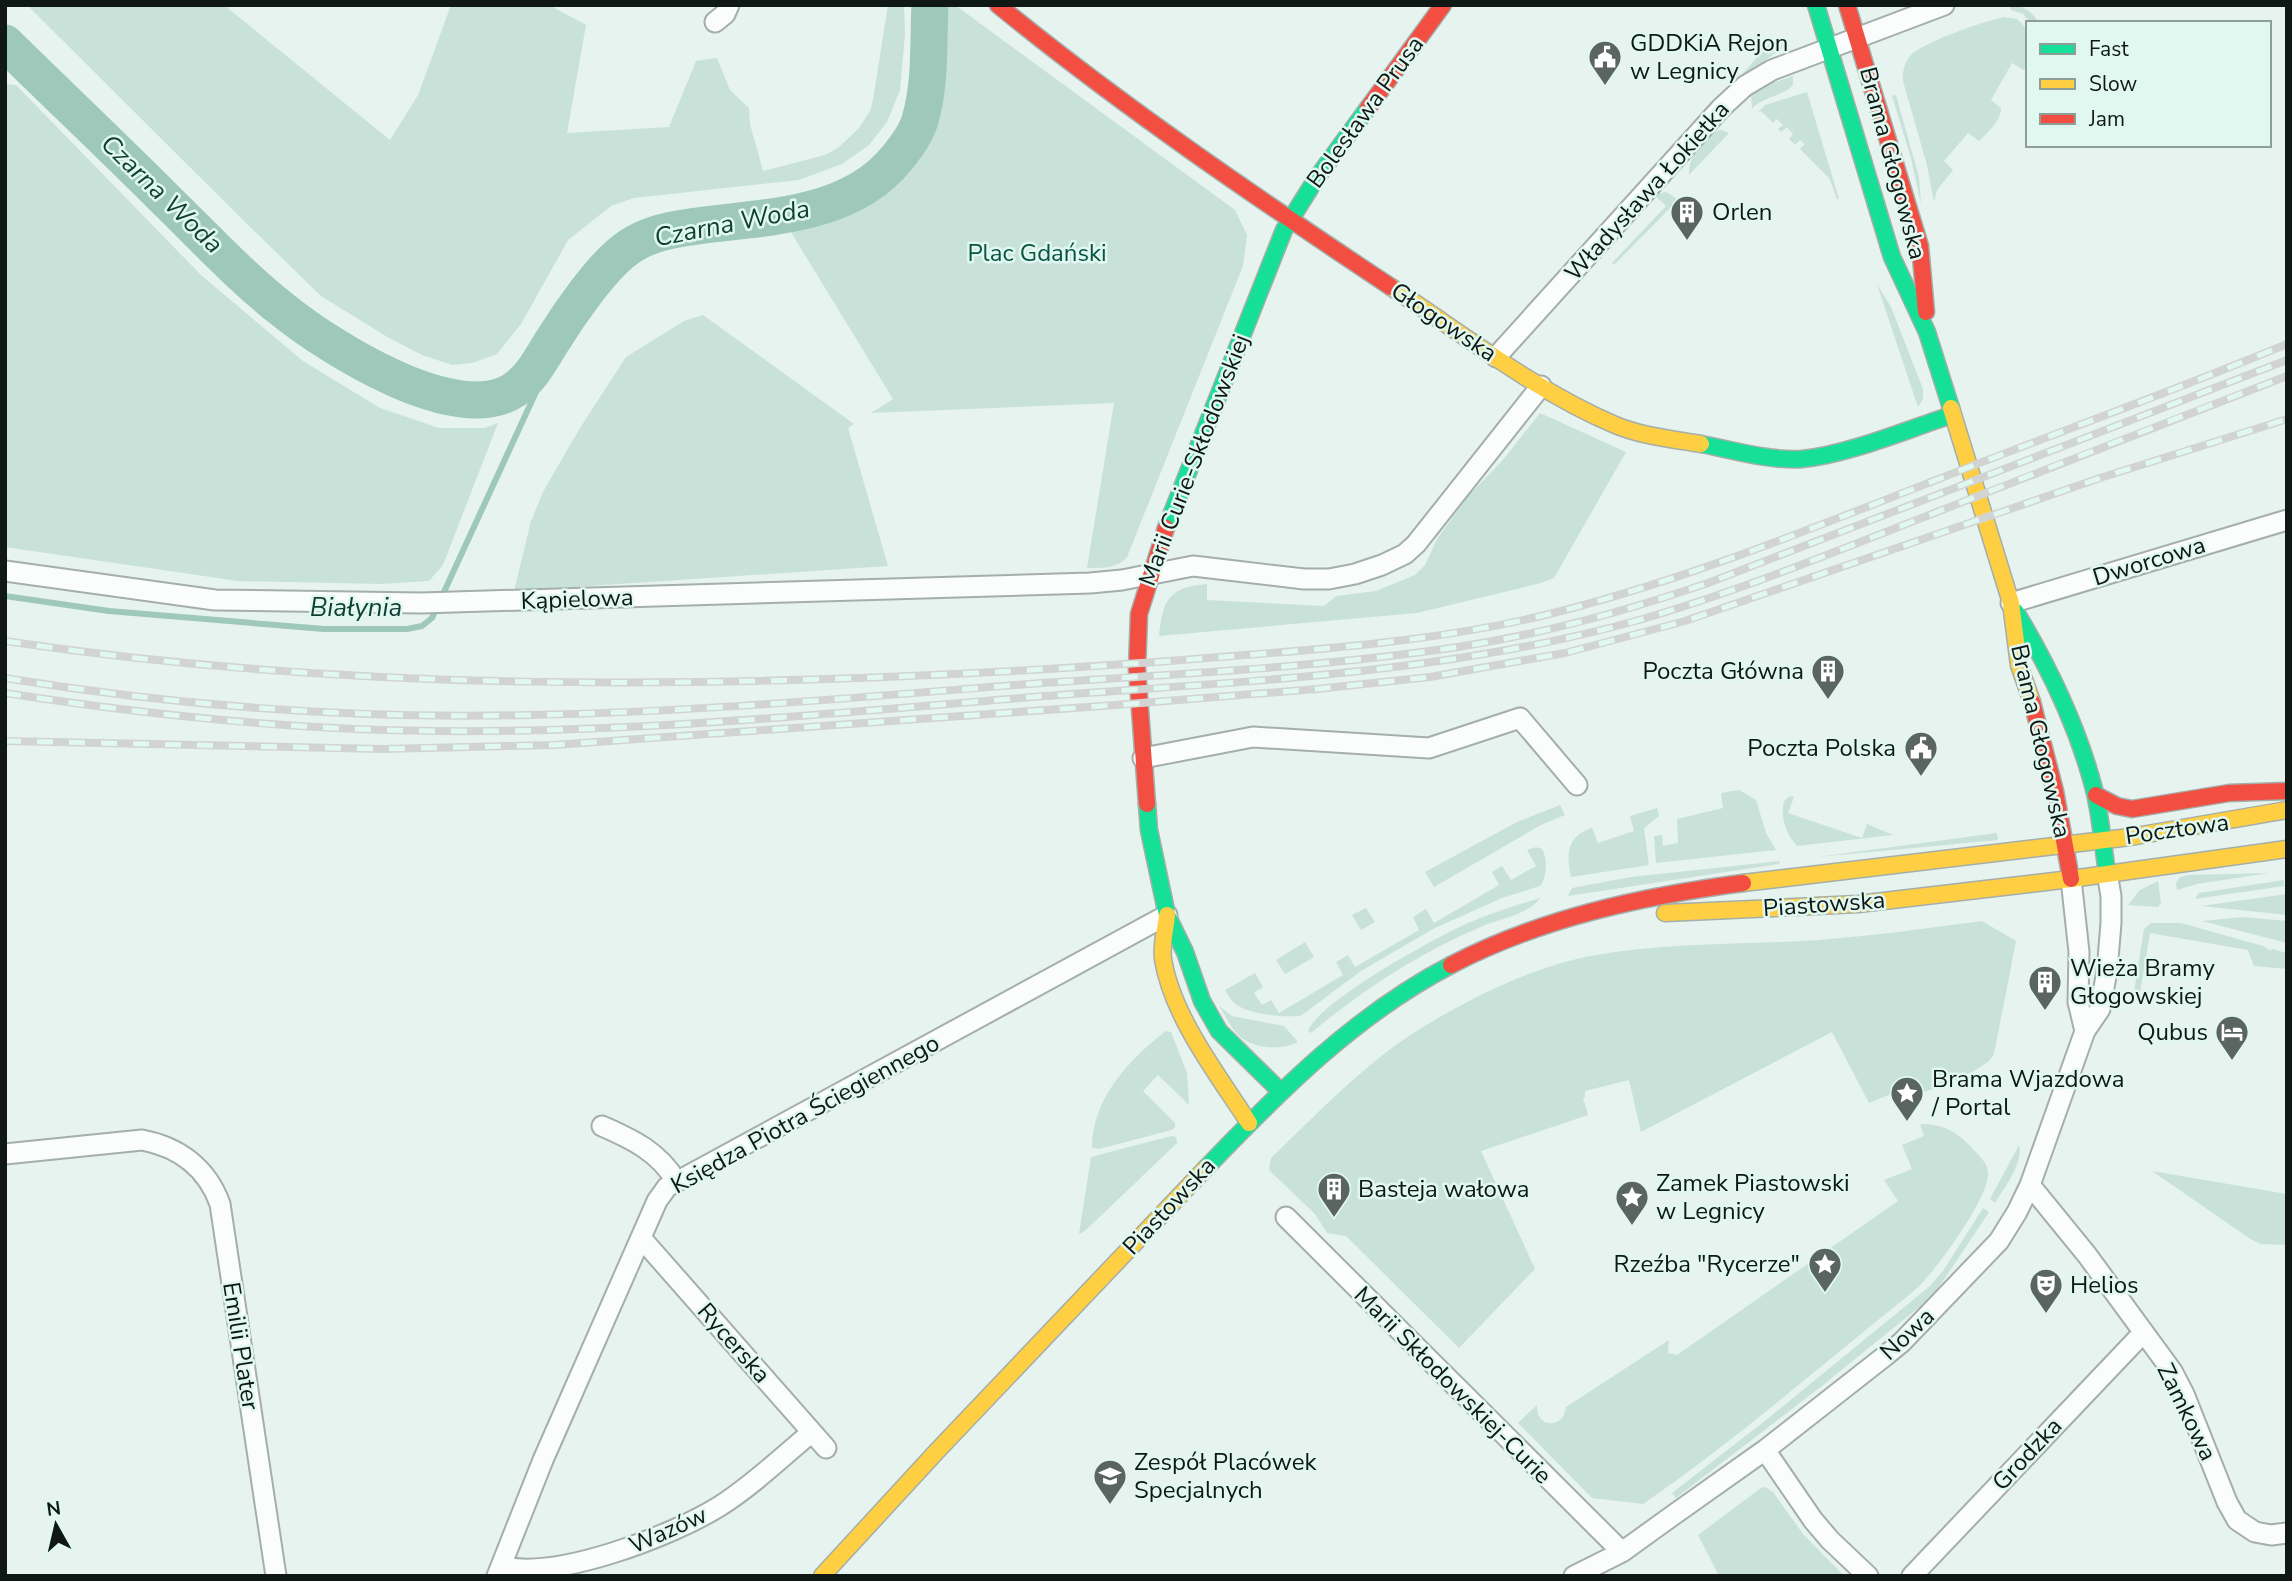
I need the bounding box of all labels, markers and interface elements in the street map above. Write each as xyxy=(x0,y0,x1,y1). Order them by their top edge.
legend xyxy=(2026,21,2271,147)
place label: GDDKiA Rejon w Legnicy xyxy=(1630,27,1788,87)
street label: Bolesława Prusa xyxy=(1299,30,1431,194)
text: Fast xyxy=(2089,35,2129,63)
public building icon: GDDKiA Rejon w Legnicy xyxy=(1586,38,1624,87)
street label: Brama Głogowska xyxy=(1852,63,1934,263)
text: Slow xyxy=(2089,70,2138,98)
street label: Władysława Łokietka xyxy=(1557,94,1737,288)
text: Jam xyxy=(2088,105,2125,133)
water label: Czarna Woda xyxy=(93,127,231,261)
water label: Czarna Woda xyxy=(651,191,813,255)
building icon: Orlen xyxy=(1668,193,1706,242)
place label: Orlen xyxy=(1712,196,1772,228)
park label: Plac Gdański xyxy=(967,237,1107,269)
street label: Głogowska xyxy=(1385,275,1503,369)
street label: Marii Curie-Skłodowskiej xyxy=(1131,330,1257,590)
street label: Dworcowa xyxy=(2089,529,2209,593)
street label: Kąpielowa xyxy=(520,581,634,617)
water label: Białynia xyxy=(310,590,402,625)
street label: Brama Głogowska xyxy=(2003,641,2079,841)
building icon: Poczta Główna xyxy=(1809,652,1847,701)
place label: Poczta Główna xyxy=(1642,655,1804,687)
public building icon: Poczta Polska xyxy=(1902,729,1940,778)
place label: Poczta Polska xyxy=(1747,732,1896,764)
street label: Pocztowa xyxy=(2123,806,2231,852)
street label: Piastowska xyxy=(1762,884,1886,924)
place label: Wieża Bramy Głogowskiej xyxy=(2070,952,2215,1012)
building icon: Wieża Bramy Głogowskiej xyxy=(2026,963,2064,1012)
hotel icon: Qubus xyxy=(2213,1013,2251,1062)
place label: Qubus xyxy=(2137,1016,2208,1048)
street label: Księdza Piotra Ściegiennego xyxy=(665,1027,945,1201)
place label: Brama Wjazdowa / Portal xyxy=(1931,1063,2124,1123)
place icon: Brama Wjazdowa / Portal xyxy=(1888,1074,1926,1123)
street label: Piastowska xyxy=(1116,1150,1222,1262)
place label: Zamek Piastowski w Legnicy xyxy=(1656,1167,1850,1227)
building icon: Basteja wałowa xyxy=(1315,1170,1353,1219)
place label: Basteja wałowa xyxy=(1358,1173,1529,1205)
place icon: Zamek Piastowski w Legnicy xyxy=(1613,1178,1651,1227)
place icon: Rzeźba "Rycerze" xyxy=(1806,1245,1844,1294)
place label: Rzeźba "Rycerze" xyxy=(1614,1248,1800,1280)
theatre icon: Helios xyxy=(2027,1266,2065,1315)
place label: Helios xyxy=(2070,1269,2139,1301)
street label: Marii Skłodowskiej-Curie xyxy=(1347,1279,1559,1491)
street label: Emilii Plater xyxy=(215,1280,267,1413)
street label: Rycerska xyxy=(690,1296,778,1390)
street label: Nowa xyxy=(1873,1301,1941,1367)
street label: Zamkowa xyxy=(2150,1358,2224,1466)
street label: Grodzka xyxy=(1985,1411,2069,1497)
place label: Zespół Placówek Specjalnych xyxy=(1134,1446,1318,1506)
school or university icon: Zespół Placówek Specjalnych xyxy=(1091,1457,1129,1506)
north arrow xyxy=(21,1490,91,1560)
text: N xyxy=(45,1495,63,1523)
street label: Wazów xyxy=(624,1499,712,1561)

